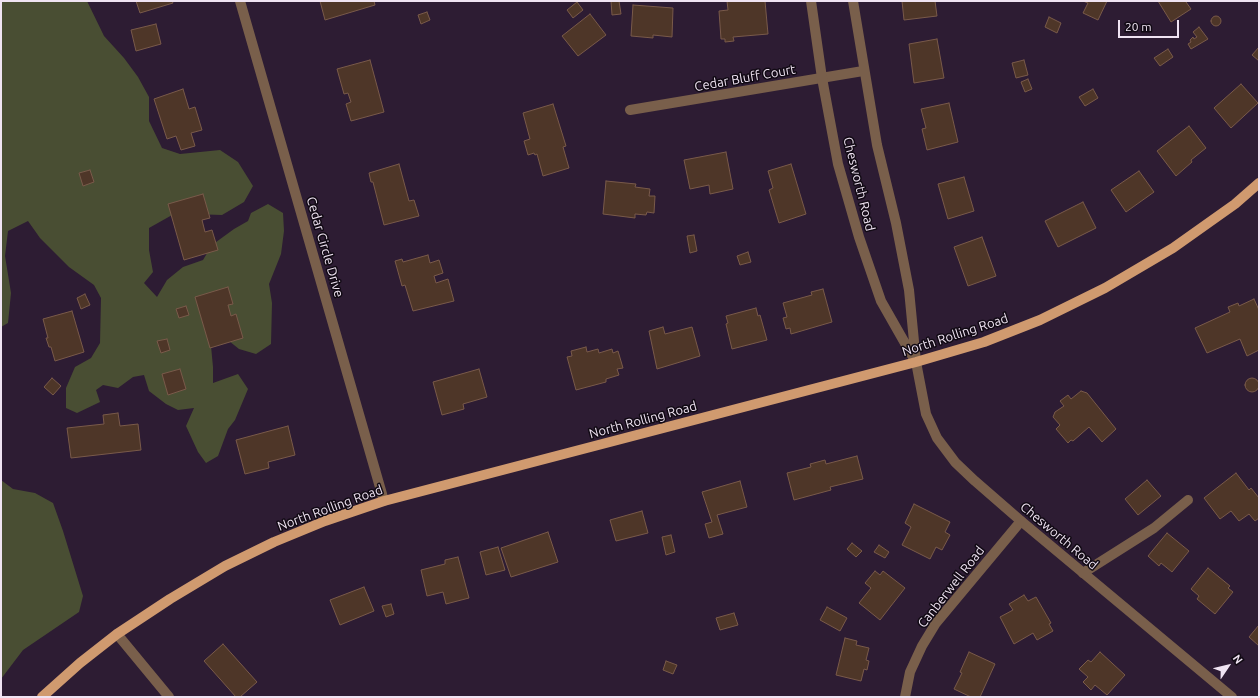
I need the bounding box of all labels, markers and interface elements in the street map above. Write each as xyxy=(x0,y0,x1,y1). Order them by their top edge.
scale bar xyxy=(1120,12,1181,38)
text: 20 m xyxy=(1125,20,1152,33)
street label: Cedar Bluff Court xyxy=(693,61,797,95)
street label: Chesworth Road xyxy=(840,135,878,233)
street label: Cedar Circle Drive xyxy=(303,195,347,299)
street label: North Rolling Road xyxy=(900,310,1010,360)
street label: North Rolling Road xyxy=(587,398,699,442)
street label: North Rolling Road xyxy=(275,482,385,534)
street label: Chesworth Road xyxy=(1017,499,1101,573)
street label: Canberwell Road xyxy=(914,543,988,631)
north arrow xyxy=(1208,646,1248,686)
text: N xyxy=(1231,652,1245,666)

